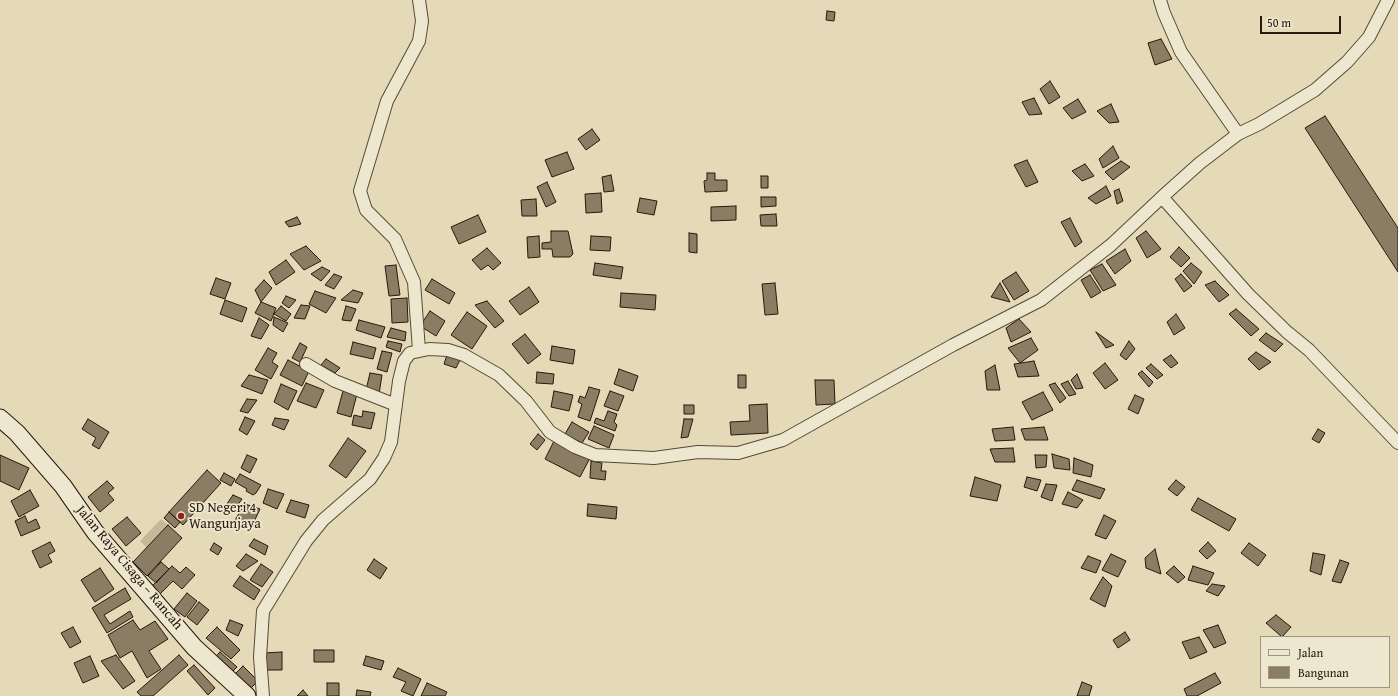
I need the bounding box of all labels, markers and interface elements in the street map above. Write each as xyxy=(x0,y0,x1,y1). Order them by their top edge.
scale bar xyxy=(1262,8,1343,34)
text: 50 m xyxy=(1267,14,1291,31)
place label: SD Negeri 4 Wangunjaya xyxy=(189,500,261,532)
street label: Jalan Raya Cisaga – Rancah xyxy=(72,502,186,634)
marker: SD Negeri 4 Wangunjaya xyxy=(176,511,186,521)
legend xyxy=(1260,636,1390,688)
text: Jalan xyxy=(1298,644,1323,661)
text: Bangunan xyxy=(1298,664,1349,681)

